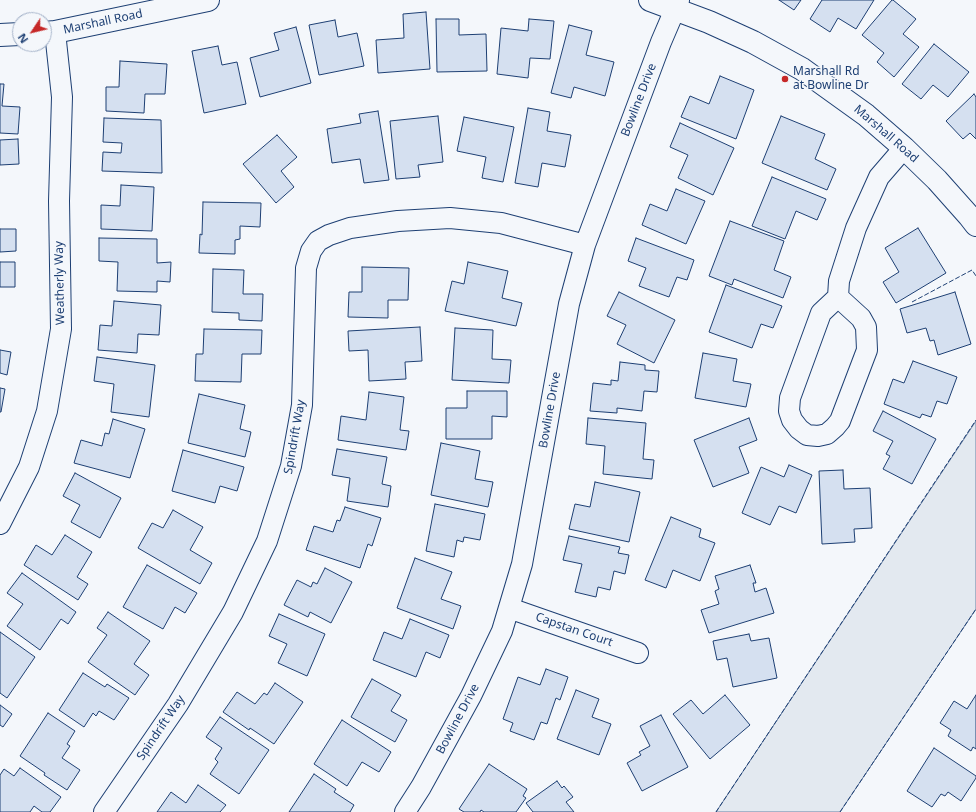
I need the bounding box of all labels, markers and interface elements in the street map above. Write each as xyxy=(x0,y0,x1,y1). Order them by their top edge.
street label: Marshall Road xyxy=(62,7,144,37)
north arrow xyxy=(12,12,52,52)
text: N xyxy=(14,31,31,47)
street label: Bowline Drive xyxy=(618,61,660,139)
place label: Marshall Rd at Bowline Dr xyxy=(793,65,869,93)
marker: Marshall Rd at Bowline Dr xyxy=(780,74,790,84)
street label: Marshall Road xyxy=(851,102,921,166)
street label: Weatherly Way xyxy=(52,241,68,325)
street label: Bowline Drive xyxy=(536,371,564,449)
street label: Spindrift Way xyxy=(281,399,309,475)
street label: Capstan Court xyxy=(534,610,614,650)
street label: Bowline Drive xyxy=(433,681,483,757)
street label: Spindrift Way xyxy=(134,693,188,763)

